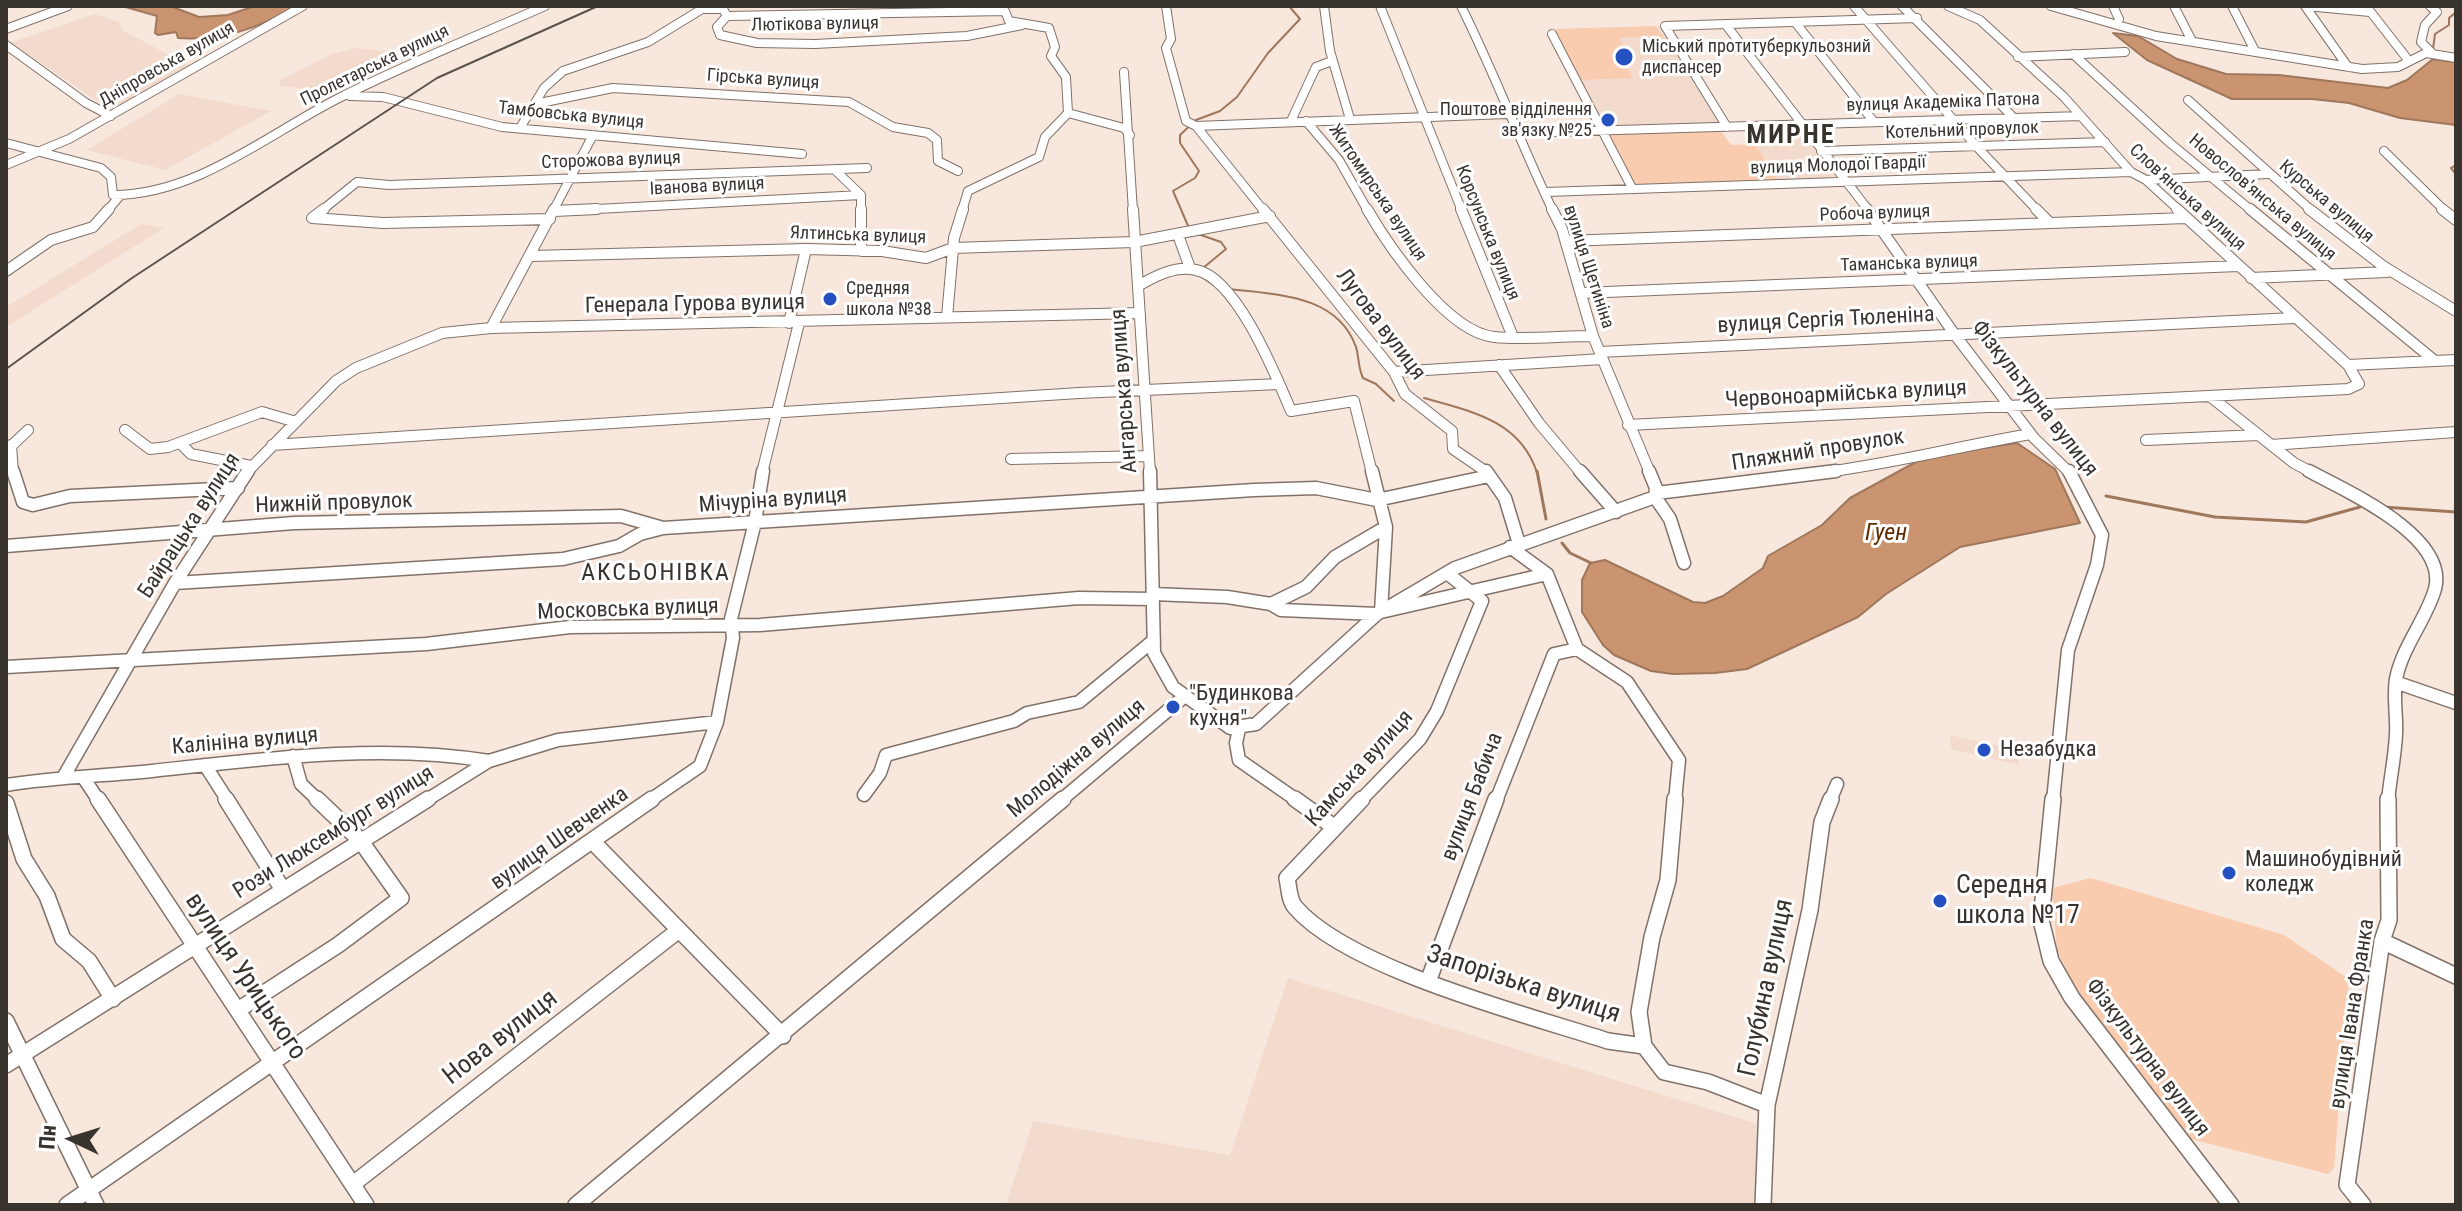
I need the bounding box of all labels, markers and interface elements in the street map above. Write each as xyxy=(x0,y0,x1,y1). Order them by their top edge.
street label: Лютікова вулиця xyxy=(751,13,879,37)
street label: Дніпровська вулиця xyxy=(96,18,238,112)
street label: Пролетарська вулиця xyxy=(297,21,453,111)
place label: Міський протитуберкульозний диспансер xyxy=(1642,36,1871,78)
marker: Міський протитуберкульозний диспансер xyxy=(1613,46,1635,68)
street label: Гірська вулиця xyxy=(706,65,820,95)
street label: вулиця Академіка Патона xyxy=(1846,89,2040,117)
street label: Тамбовська вулиця xyxy=(497,98,645,134)
place label: Поштове відділення зв'язку №25 xyxy=(1440,99,1592,142)
marker: Поштове відділення зв'язку №25 xyxy=(1599,111,1617,129)
street label: Котельний провулок xyxy=(1885,118,2039,144)
street label: Житомирська вулиця xyxy=(1323,120,1431,266)
district label: МИРНЕ xyxy=(1747,120,1835,152)
street label: Новослов'янська вулиця xyxy=(2184,130,2340,266)
street label: Слов'янська вулиця xyxy=(2124,140,2250,256)
street label: Сторожова вулиця xyxy=(541,148,681,174)
street label: вулиця Молодої Гвардії xyxy=(1750,152,1926,180)
street label: Курська вулиця xyxy=(2274,156,2378,248)
street label: Корсунська вулиця xyxy=(1450,162,1524,304)
street label: Іванова вулиця xyxy=(649,173,765,201)
street label: Робоча вулиця xyxy=(1819,201,1931,227)
street label: вулиця Щетиніна xyxy=(1558,203,1618,331)
street label: Ялтинська вулиця xyxy=(790,223,926,249)
street label: Таманська вулиця xyxy=(1840,251,1978,277)
street label: Лугова вулиця xyxy=(1330,264,1430,386)
place label: Средняя школа №38 xyxy=(846,278,932,320)
street label: Генерала Гурова вулиця xyxy=(585,290,805,320)
marker: Средняя школа №38 xyxy=(821,290,839,308)
street label: вулиця Сергія Тюленіна xyxy=(1717,302,1935,340)
street label: Ангарська вулиця xyxy=(1106,308,1144,474)
street label: Фізкультурна вулиця xyxy=(1965,316,2103,482)
street label: Червоноармійська вулиця xyxy=(1725,375,1967,415)
street label: Пляжний провулок xyxy=(1730,424,1906,478)
street label: Байрацька вулиця xyxy=(133,448,247,604)
street label: Мічуріна вулиця xyxy=(698,483,848,519)
street label: Нижній провулок xyxy=(255,488,413,520)
water label: Гуен xyxy=(1865,520,1907,548)
district label: АКСЬОНІВКА xyxy=(581,560,731,588)
street label: Московська вулиця xyxy=(537,594,719,626)
place label: "Будинкова кухня" xyxy=(1189,681,1294,732)
street label: Молодіжна вулиця xyxy=(1003,694,1151,824)
marker: "Будинкова кухня" xyxy=(1164,698,1182,716)
street label: Камська вулиця xyxy=(1301,705,1419,833)
street label: Калініна вулиця xyxy=(171,722,319,762)
street label: вулиця Бабича xyxy=(1437,729,1509,865)
place label: Незабудка xyxy=(2000,737,2096,763)
marker: Незабудка xyxy=(1975,741,1993,759)
street label: Рози Люксембург вулиця xyxy=(229,760,439,906)
street label: вулиця Шевченка xyxy=(486,782,634,896)
place label: Машинобудівний коледж xyxy=(2245,847,2402,898)
marker: Машинобудівний коледж xyxy=(2220,864,2238,882)
place label: Середня школа №17 xyxy=(1956,870,2080,932)
street label: вулиця Урицького xyxy=(178,887,312,1067)
marker: Середня школа №17 xyxy=(1931,892,1949,910)
street label: Голубина вулиця xyxy=(1733,896,1801,1080)
street label: вулиця Івана Франка xyxy=(2325,917,2381,1111)
street label: Запорізька вулиця xyxy=(1422,939,1624,1031)
street label: Фізкультурна вулиця xyxy=(2079,974,2215,1142)
street label: Нова вулиця xyxy=(438,984,564,1092)
north arrow xyxy=(32,1099,112,1179)
text: Пн xyxy=(34,1124,61,1150)

